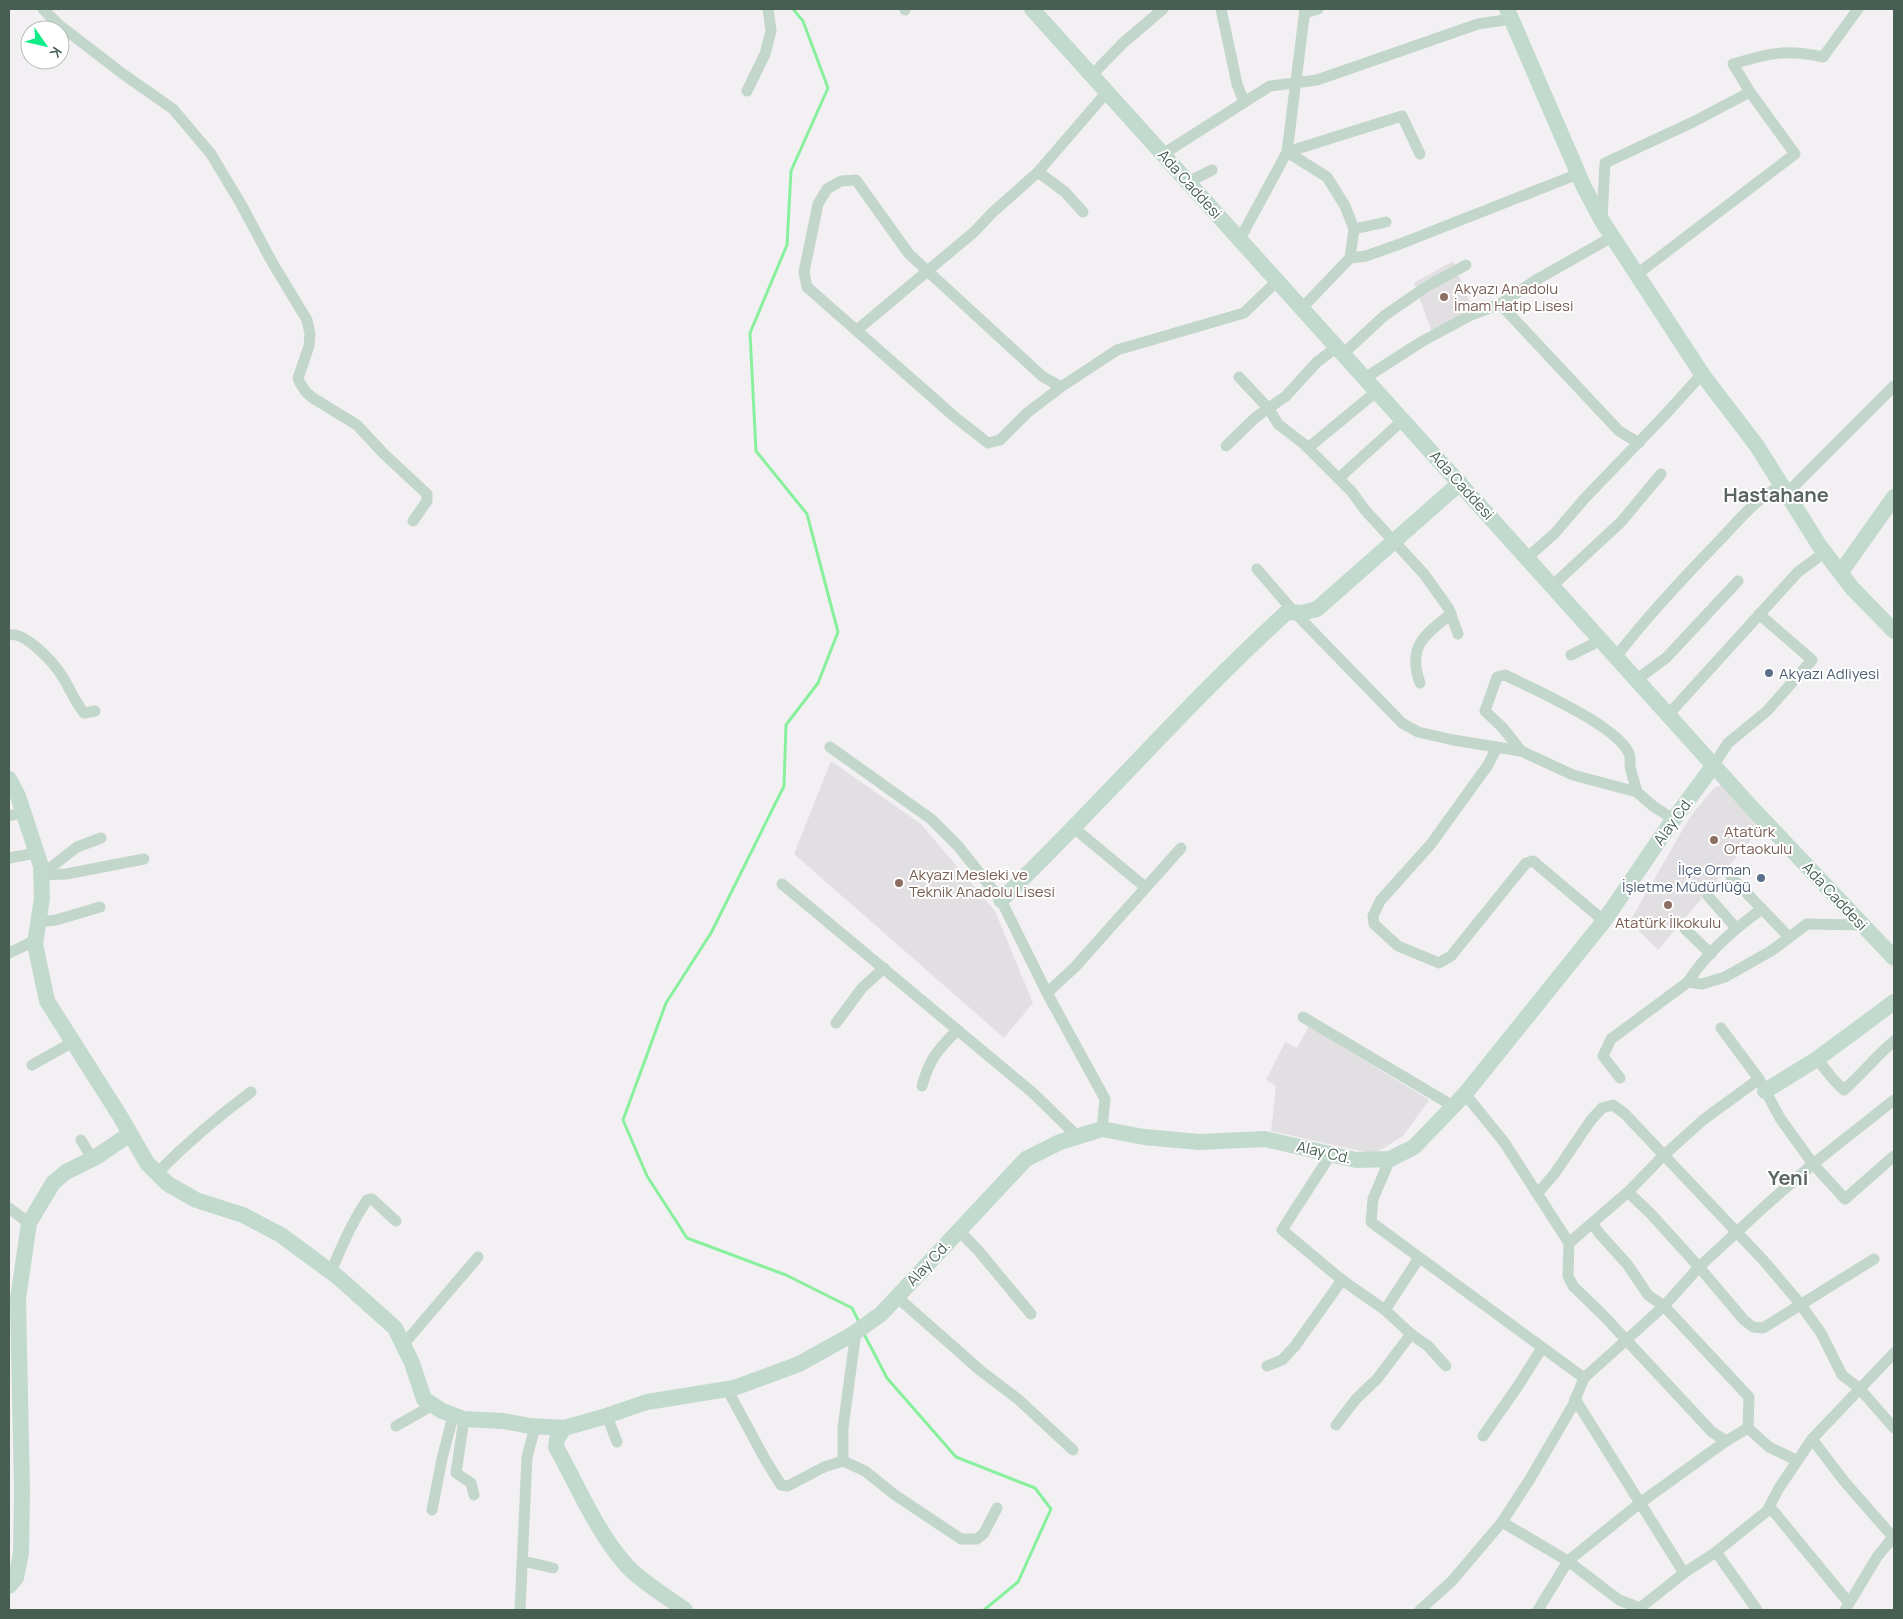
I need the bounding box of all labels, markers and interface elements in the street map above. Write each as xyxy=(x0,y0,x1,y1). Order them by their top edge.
north arrow xyxy=(20,20,70,70)
text: K xyxy=(45,43,67,62)
street label: Ada Caddesi xyxy=(1153,145,1227,223)
place label: Akyazı Anadolu İmam Hatip Lisesi xyxy=(1454,278,1573,316)
marker: Akyazı Anadolu İmam Hatip Lisesi xyxy=(1438,291,1450,303)
street label: Ada Caddesi xyxy=(1425,446,1499,524)
district label: Hastahane xyxy=(1723,481,1829,508)
place label: Akyazı Adliyesi xyxy=(1779,663,1879,684)
marker: Akyazı Adliyesi xyxy=(1763,667,1775,679)
street label: Alay Cd. xyxy=(1648,792,1698,850)
place label: Atatürk Ortaokulu xyxy=(1724,821,1792,859)
marker: Atatürk Ortaokulu xyxy=(1708,834,1720,846)
street label: Ada Caddesi xyxy=(1798,857,1872,935)
place label: İlçe Orman İşletme Müdürlüğü xyxy=(1622,859,1751,897)
place label: Akyazı Mesleki ve Teknik Anadolu Lisesi xyxy=(909,864,1055,902)
marker: İlçe Orman İşletme Müdürlüğü xyxy=(1755,872,1767,884)
marker: Akyazı Mesleki ve Teknik Anadolu Lisesi xyxy=(893,877,905,889)
marker: Atatürk İlkokulu xyxy=(1662,899,1674,911)
place label: Atatürk İlkokulu xyxy=(1615,912,1721,933)
street label: Alay Cd. xyxy=(1295,1136,1353,1168)
district label: Yeni xyxy=(1768,1164,1808,1191)
street label: Alay Cd. xyxy=(901,1236,955,1290)

